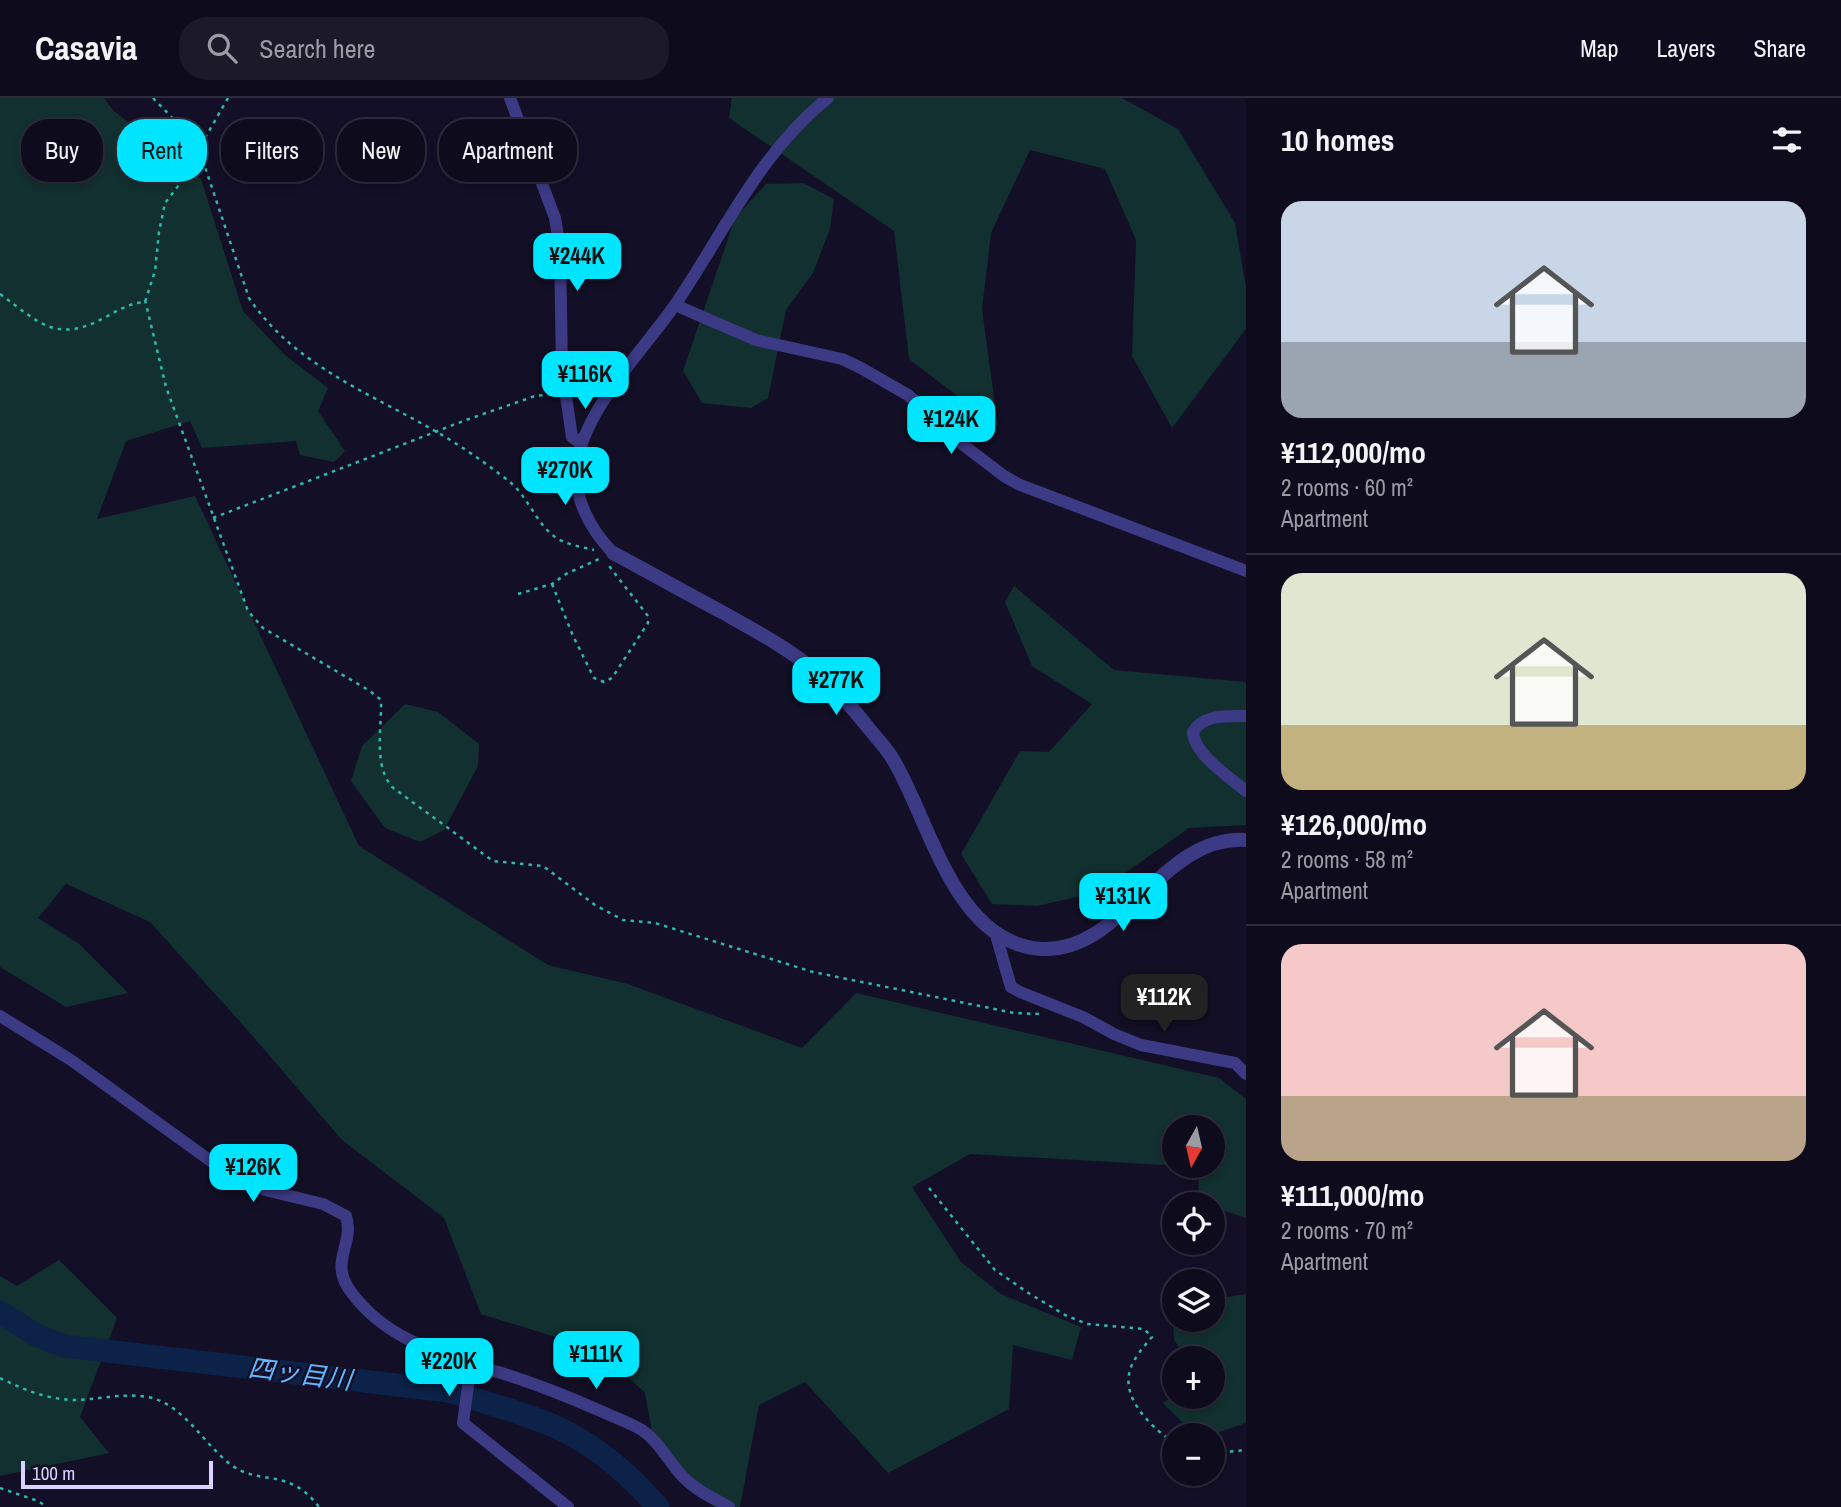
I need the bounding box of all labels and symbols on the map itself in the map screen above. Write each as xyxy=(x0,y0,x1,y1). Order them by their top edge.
pin: ¥244K xyxy=(528,234,626,293)
pin: ¥116K xyxy=(536,352,634,411)
pin: ¥124K xyxy=(902,396,1000,456)
pin: ¥270K xyxy=(516,448,614,507)
pin: ¥277K xyxy=(787,658,885,717)
pin: ¥131K xyxy=(1074,874,1172,933)
pin: ¥112K xyxy=(1115,974,1213,1034)
north arrow xyxy=(1162,1115,1225,1178)
pin: ¥126K xyxy=(204,1144,302,1204)
pin: ¥111K xyxy=(547,1332,645,1391)
pin: ¥220K xyxy=(400,1338,498,1398)
water label: 四ッ目川 xyxy=(246,1350,357,1398)
scale bar xyxy=(21,1458,214,1490)

